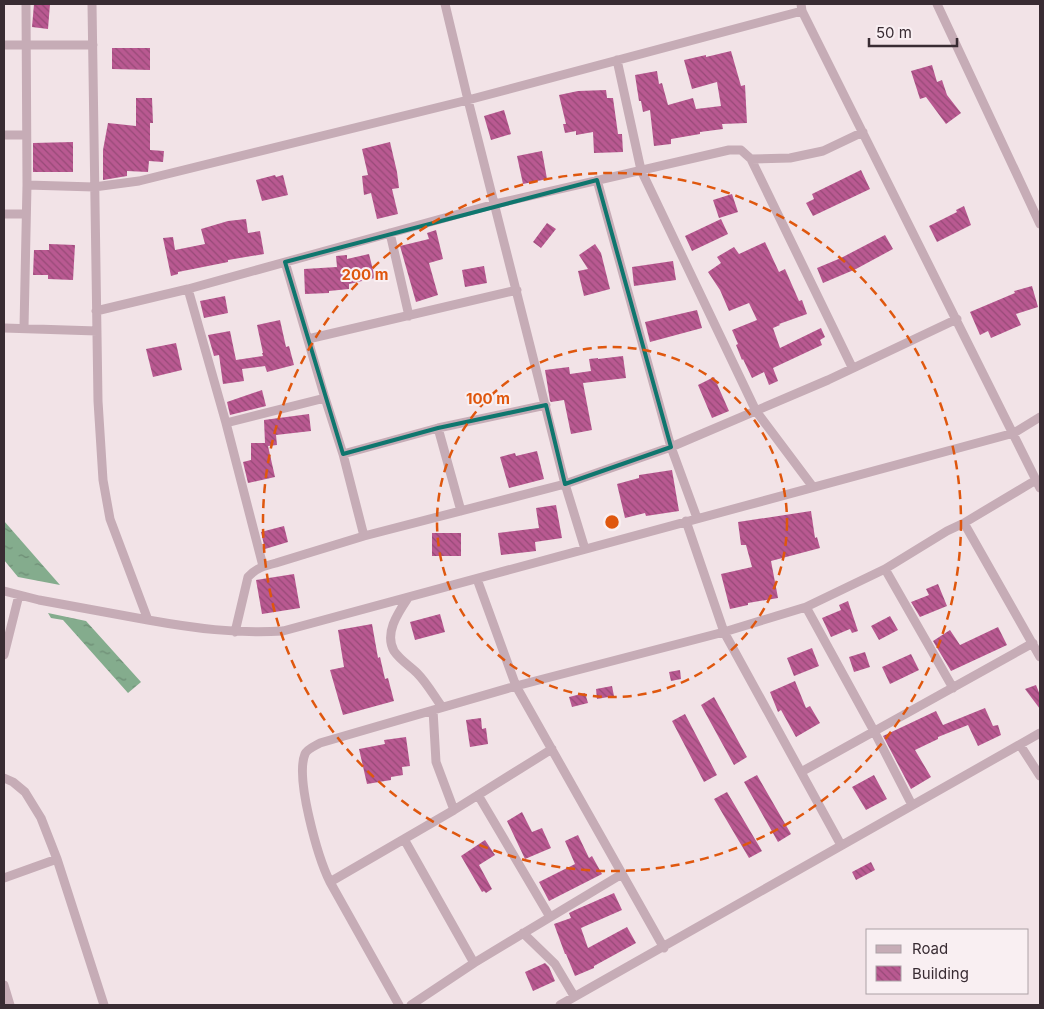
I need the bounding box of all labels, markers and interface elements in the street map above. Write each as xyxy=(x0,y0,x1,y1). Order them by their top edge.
scale bar xyxy=(869,15,956,47)
text: 50 m xyxy=(876,23,912,42)
text: 200 m xyxy=(342,265,388,284)
text: 100 m xyxy=(466,389,510,408)
centre of rings xyxy=(603,513,621,531)
legend xyxy=(866,929,1029,994)
text: Road xyxy=(912,939,948,958)
text: Building xyxy=(912,964,969,983)

